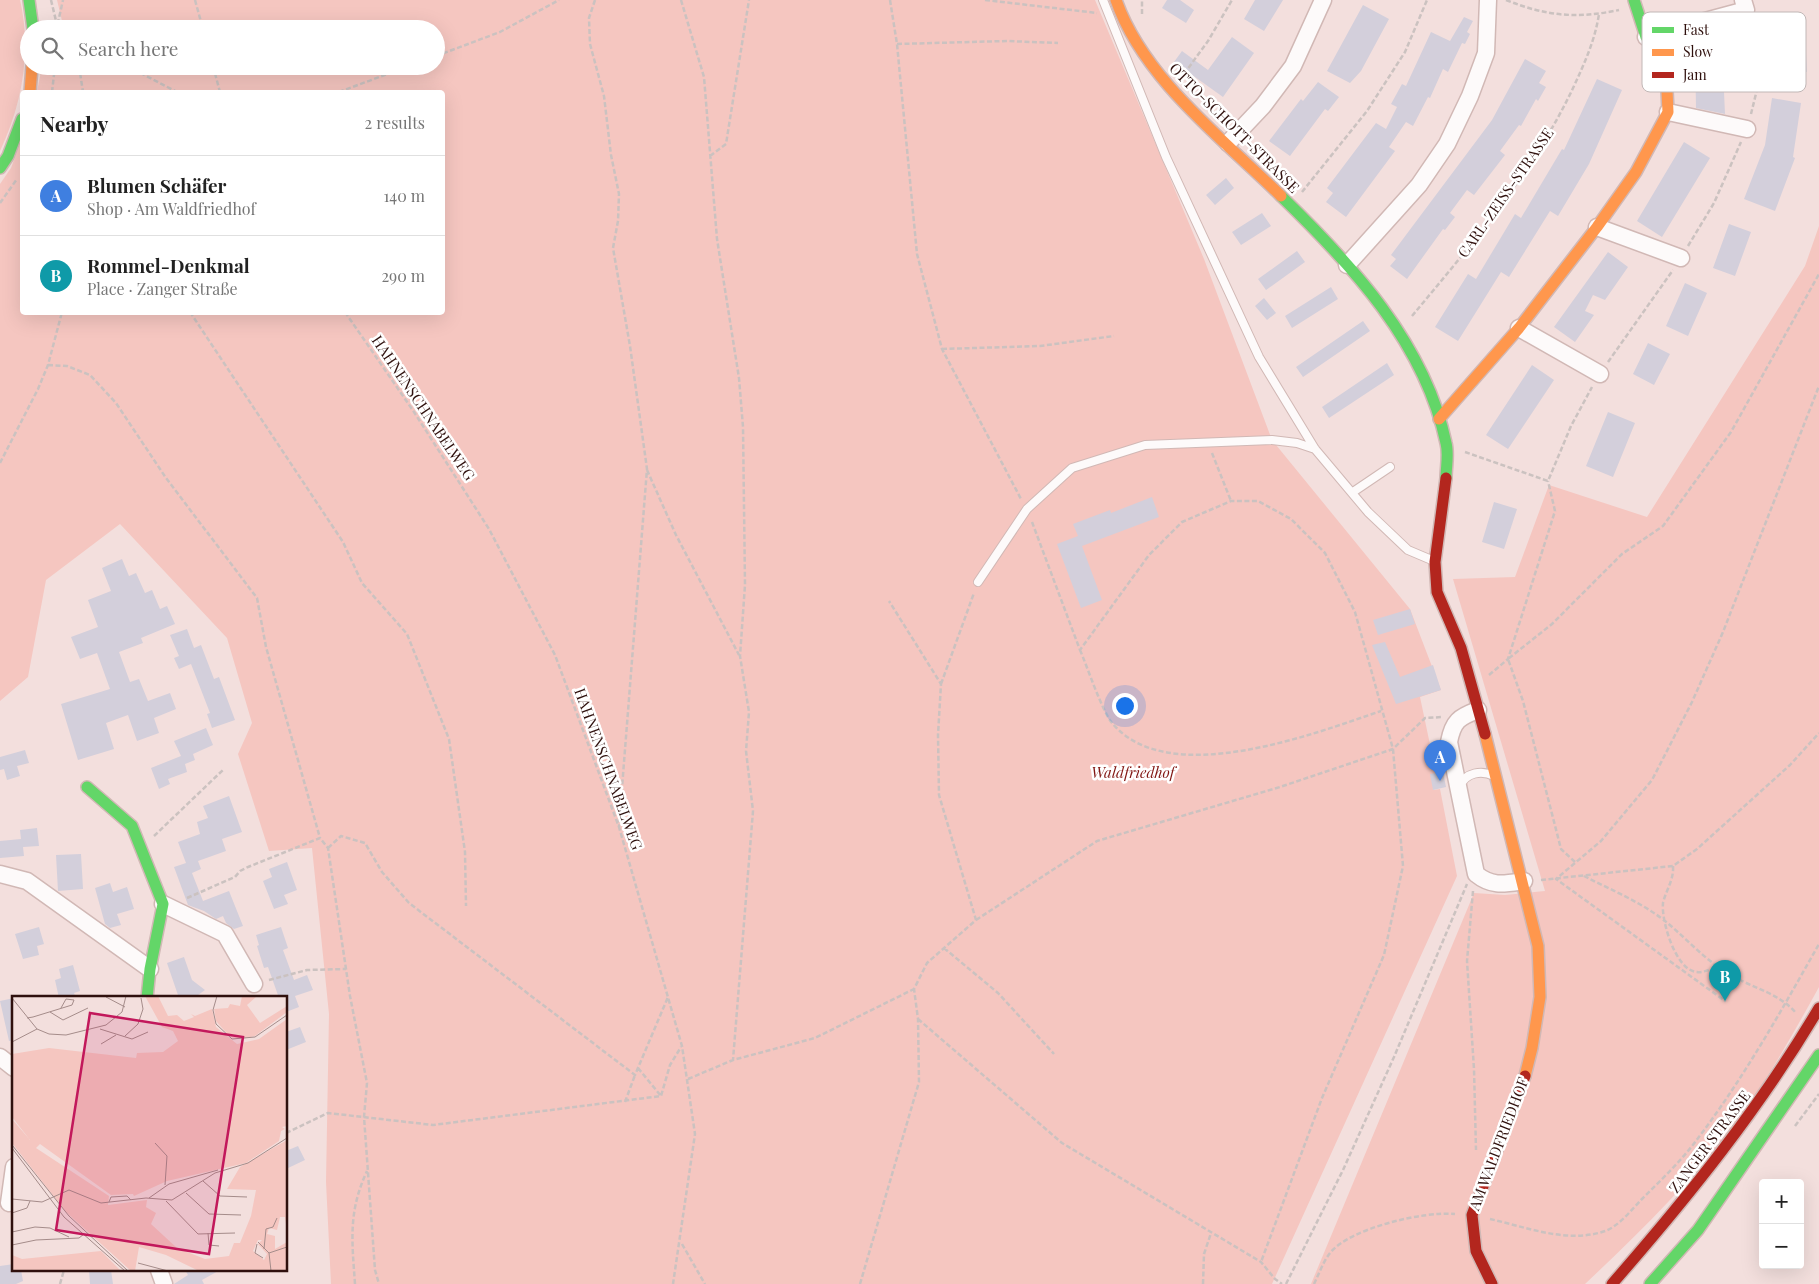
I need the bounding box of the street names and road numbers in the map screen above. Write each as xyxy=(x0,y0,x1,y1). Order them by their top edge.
street label: OTTO-SCHOTT-STRASSE xyxy=(1165,58,1304,197)
street label: CARL-ZEISS-STRASSE xyxy=(1453,124,1558,261)
street label: HAHNENSCHNABELWEG xyxy=(368,331,480,484)
street label: HAHNENSCHNABELWEG xyxy=(570,685,648,853)
street label: AM WALDFRIEDHOF xyxy=(1463,1074,1533,1214)
street label: ZANGER STRASSE xyxy=(1664,1086,1754,1197)

